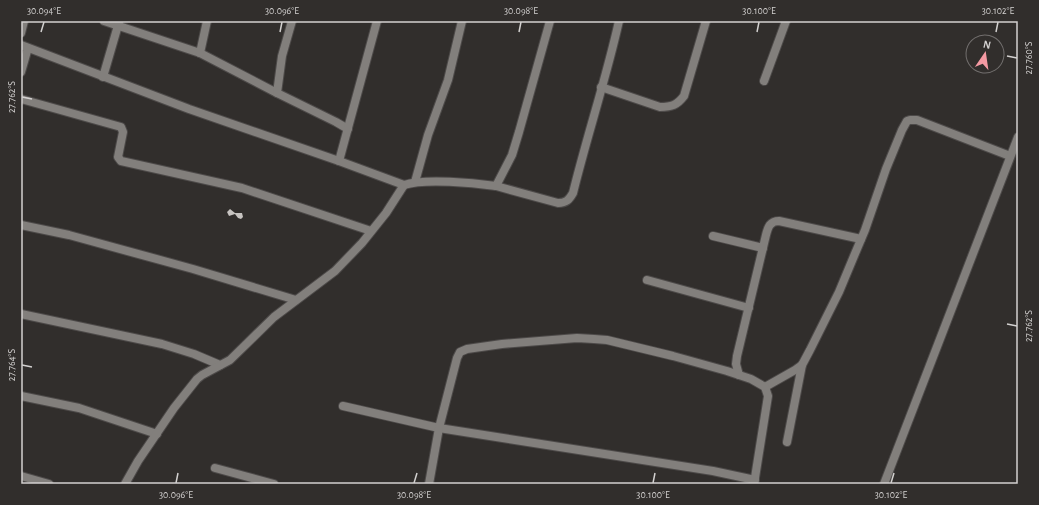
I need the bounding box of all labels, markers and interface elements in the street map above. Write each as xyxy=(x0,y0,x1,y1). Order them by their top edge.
text: 30.094°E xyxy=(27,6,61,16)
text: 30.096°E xyxy=(265,6,299,16)
text: 30.098°E xyxy=(504,6,538,16)
text: 30.100°E xyxy=(742,6,776,16)
text: 30.102°E xyxy=(982,6,1015,16)
north arrow xyxy=(965,34,1005,74)
text: N xyxy=(982,39,992,51)
text: 27.760°S xyxy=(1024,41,1034,74)
text: 27.762°S xyxy=(7,81,17,113)
text: 27.762°S xyxy=(1024,310,1034,342)
text: 27.764°S xyxy=(7,349,17,381)
text: 30.096°E xyxy=(159,490,193,500)
text: 30.098°E xyxy=(397,490,431,500)
text: 30.100°E xyxy=(636,490,670,500)
text: 30.102°E xyxy=(875,490,908,500)

